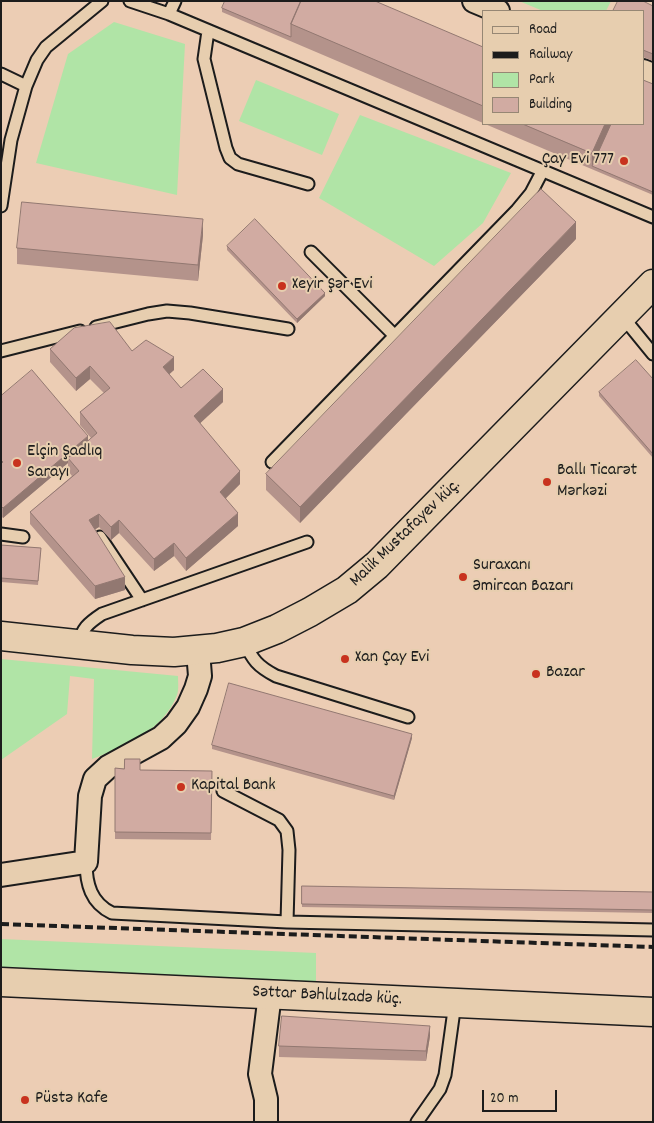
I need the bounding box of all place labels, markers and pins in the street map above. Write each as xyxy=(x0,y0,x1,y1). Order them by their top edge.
place label: Çay Evi 777 xyxy=(542,150,614,172)
marker: Çay Evi 777 xyxy=(618,155,630,167)
place label: Xeyir Şər Evi xyxy=(292,275,372,297)
marker: Xeyir Şər Evi xyxy=(276,280,288,292)
place label: Elçin Şadlıq Sarayı xyxy=(27,442,102,484)
marker: Elçin Şadlıq Sarayı xyxy=(11,457,23,469)
place label: Ballı Ticarət Mərkəzi xyxy=(557,461,637,504)
marker: Ballı Ticarət Mərkəzi xyxy=(541,476,553,488)
place label: Suraxanı Əmircan Bazarı xyxy=(473,556,573,598)
marker: Suraxanı Əmircan Bazarı xyxy=(457,571,469,583)
place label: Xan Çay Evi xyxy=(355,648,429,670)
marker: Xan Çay Evi xyxy=(339,653,351,665)
place label: Bazar xyxy=(546,663,585,685)
marker: Bazar xyxy=(530,668,542,680)
place label: Kapital Bank xyxy=(191,776,276,798)
marker: Kapital Bank xyxy=(175,781,187,793)
place label: Püstə Kafe xyxy=(35,1089,108,1111)
marker: Püstə Kafe xyxy=(19,1094,31,1106)

